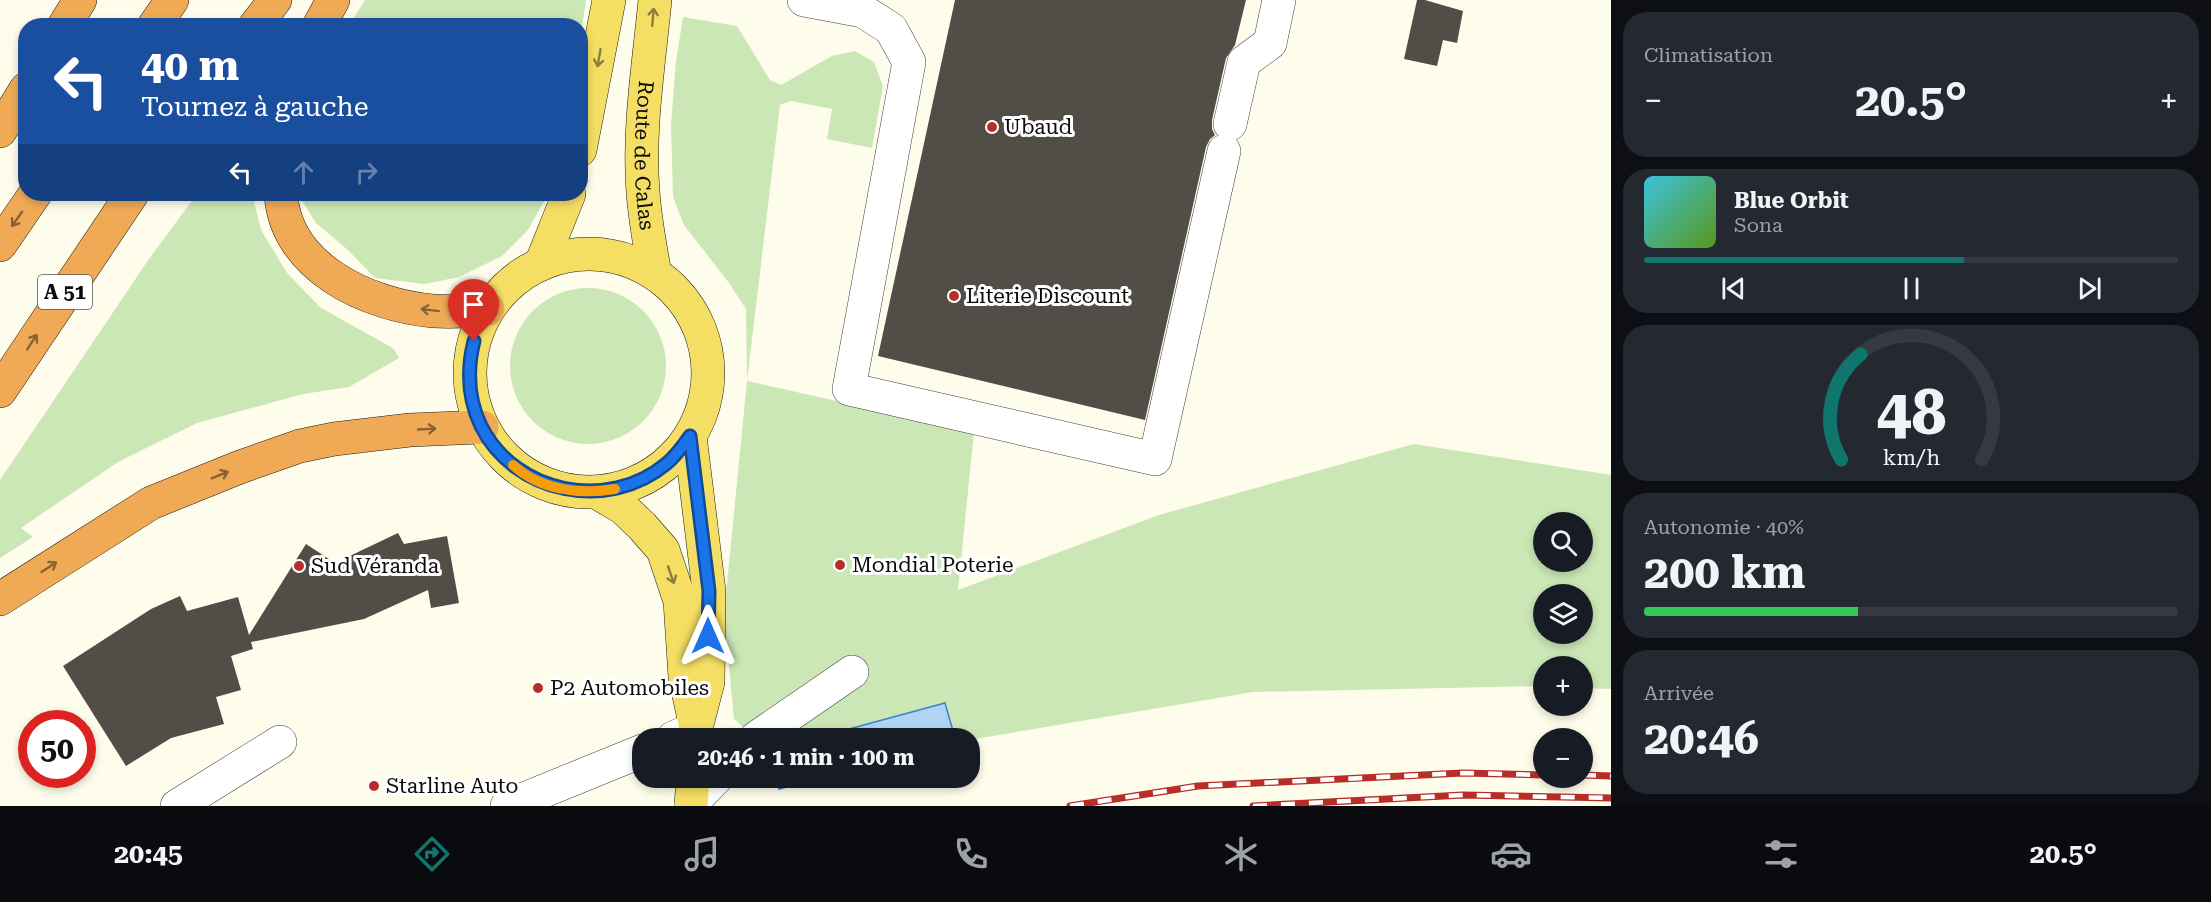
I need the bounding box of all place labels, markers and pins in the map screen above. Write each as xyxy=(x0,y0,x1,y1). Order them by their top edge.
place label: Ubaud xyxy=(1004,115,1073,139)
marker: Ubaud xyxy=(985,120,999,134)
pin xyxy=(448,279,499,341)
place label: Literie Discount xyxy=(966,284,1129,308)
marker: Literie Discount xyxy=(947,289,961,303)
place label: Mondial Poterie xyxy=(852,553,1014,577)
place label: Sud Véranda xyxy=(311,554,440,578)
marker: Mondial Poterie xyxy=(833,558,847,572)
marker: Sud Véranda xyxy=(292,559,306,573)
place label: P2 Automobiles xyxy=(550,676,709,700)
marker: P2 Automobiles xyxy=(531,681,545,695)
place label: Starline Auto xyxy=(386,774,518,798)
marker: Starline Auto xyxy=(367,779,381,793)

